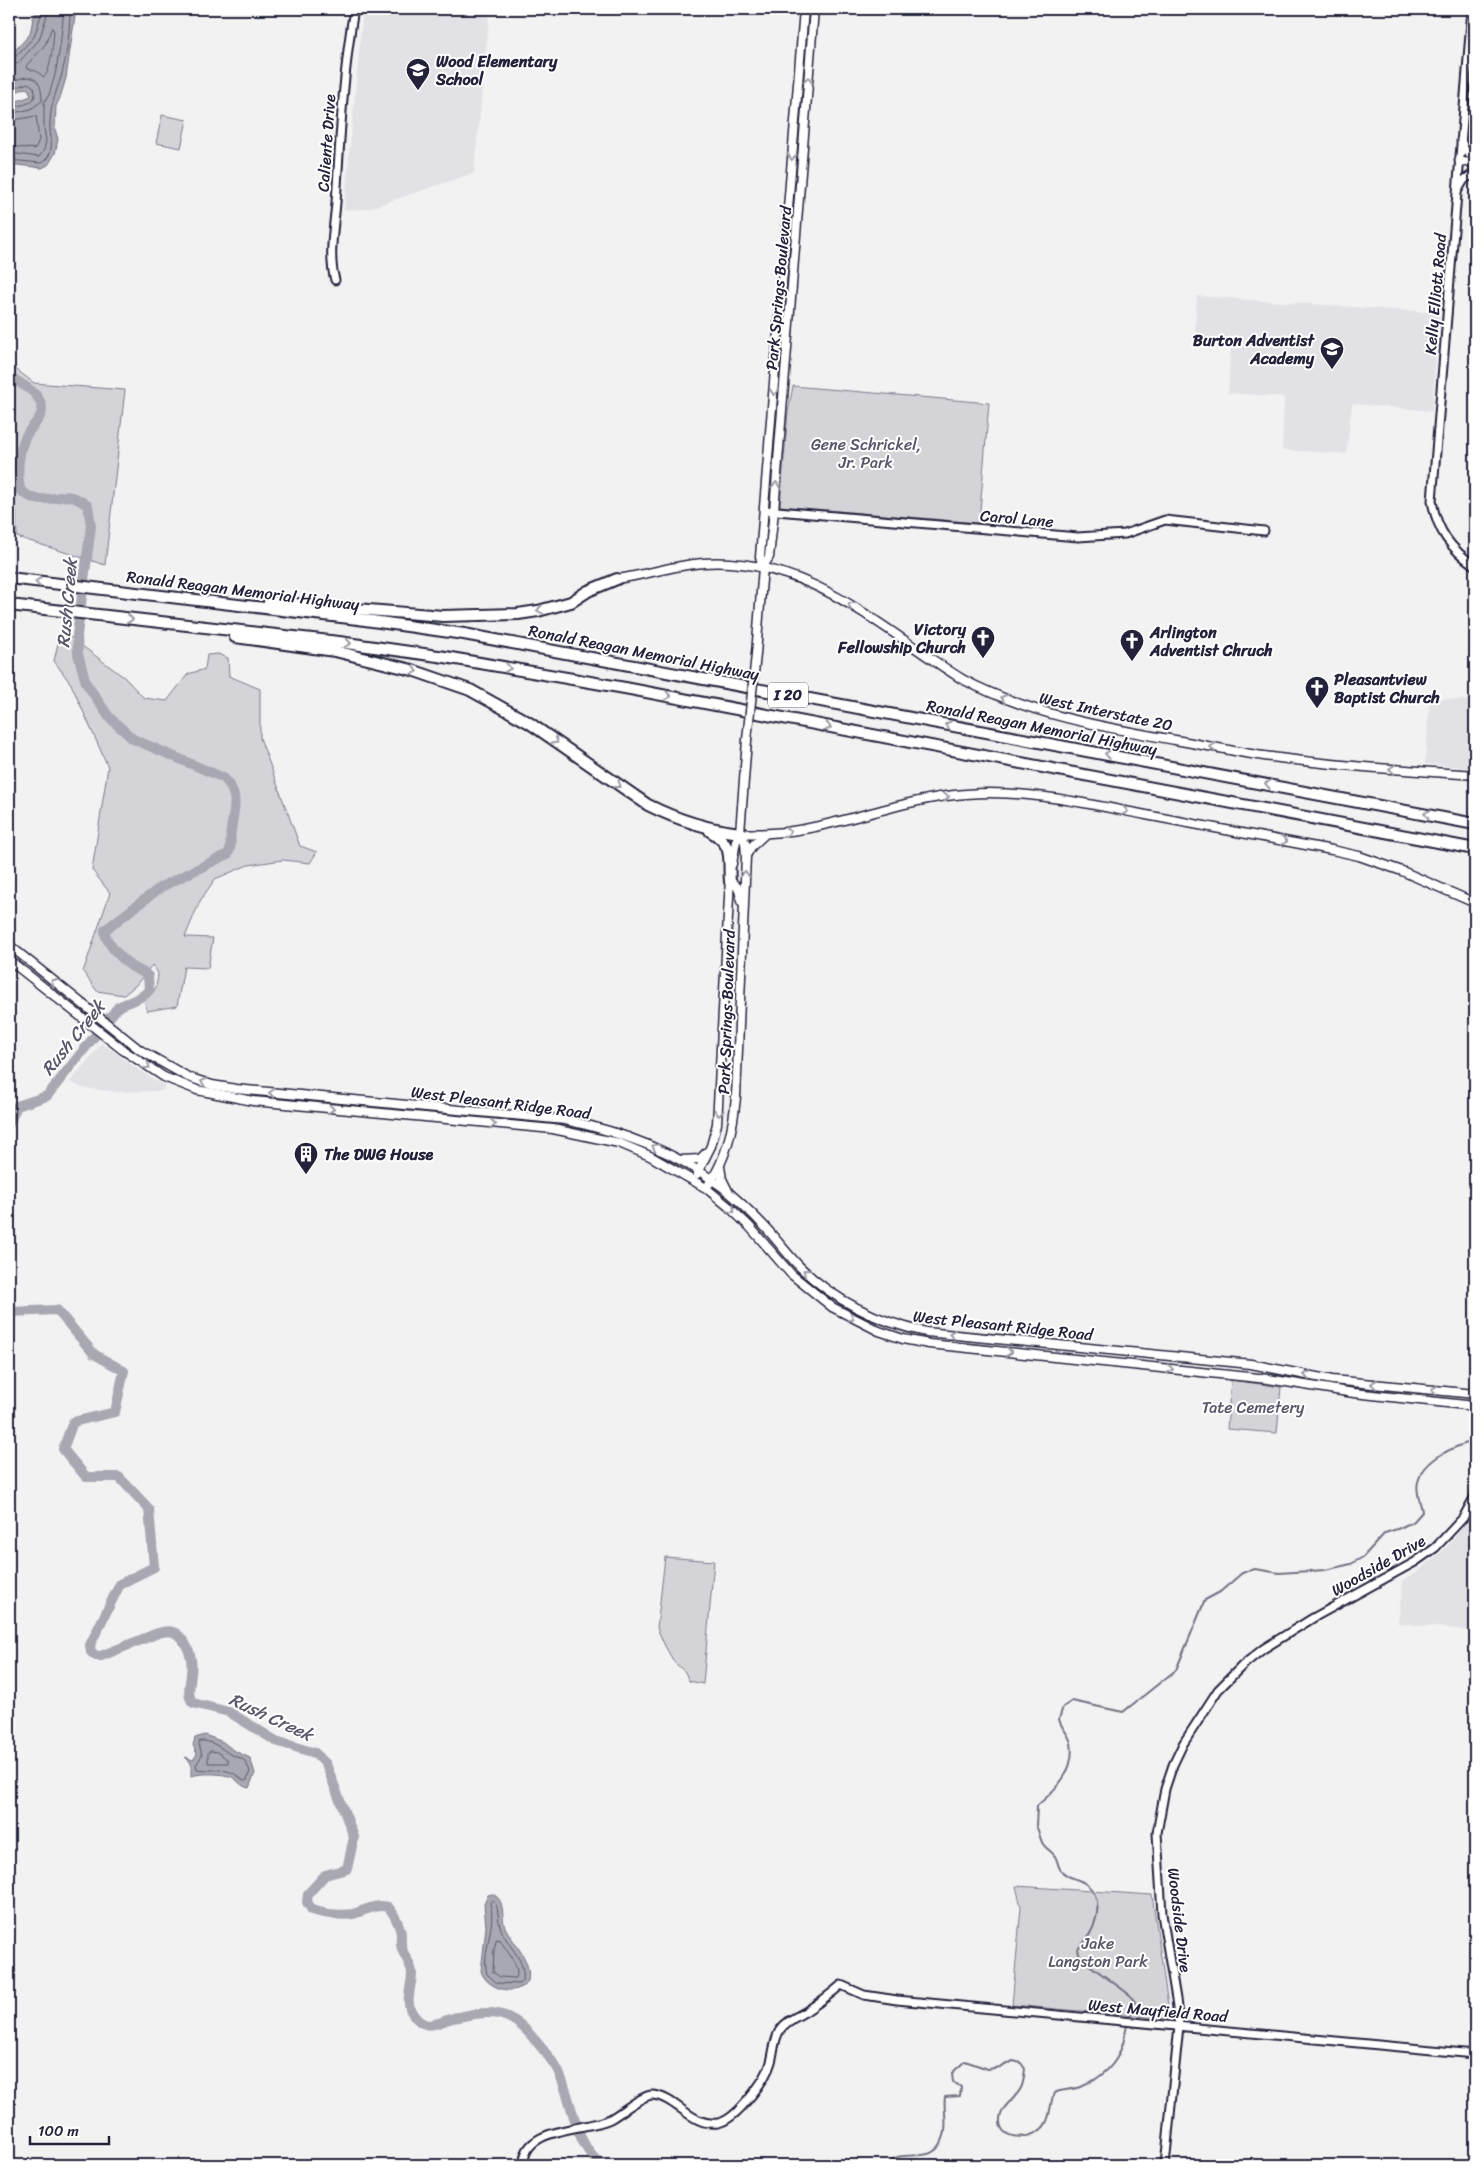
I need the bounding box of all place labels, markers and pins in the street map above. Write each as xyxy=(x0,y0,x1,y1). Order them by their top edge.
place label: Wood Elementary School xyxy=(435,47,558,94)
school or university icon: Wood Elementary School xyxy=(405,57,431,91)
place label: Burton Adventist Academy xyxy=(1193,326,1316,373)
school or university icon: Burton Adventist Academy xyxy=(1319,336,1345,370)
place label: Victory Fellowship Church xyxy=(837,615,967,662)
place label: Arlington Adventist Chruch xyxy=(1149,618,1273,665)
church icon: Victory Fellowship Church xyxy=(970,625,996,659)
church icon: Arlington Adventist Chruch xyxy=(1119,628,1145,662)
place label: Pleasantview Baptist Church xyxy=(1334,665,1440,712)
church icon: Pleasantview Baptist Church xyxy=(1304,675,1330,709)
place label: The DWG House xyxy=(324,1140,434,1169)
building icon: The DWG House xyxy=(293,1141,319,1175)

